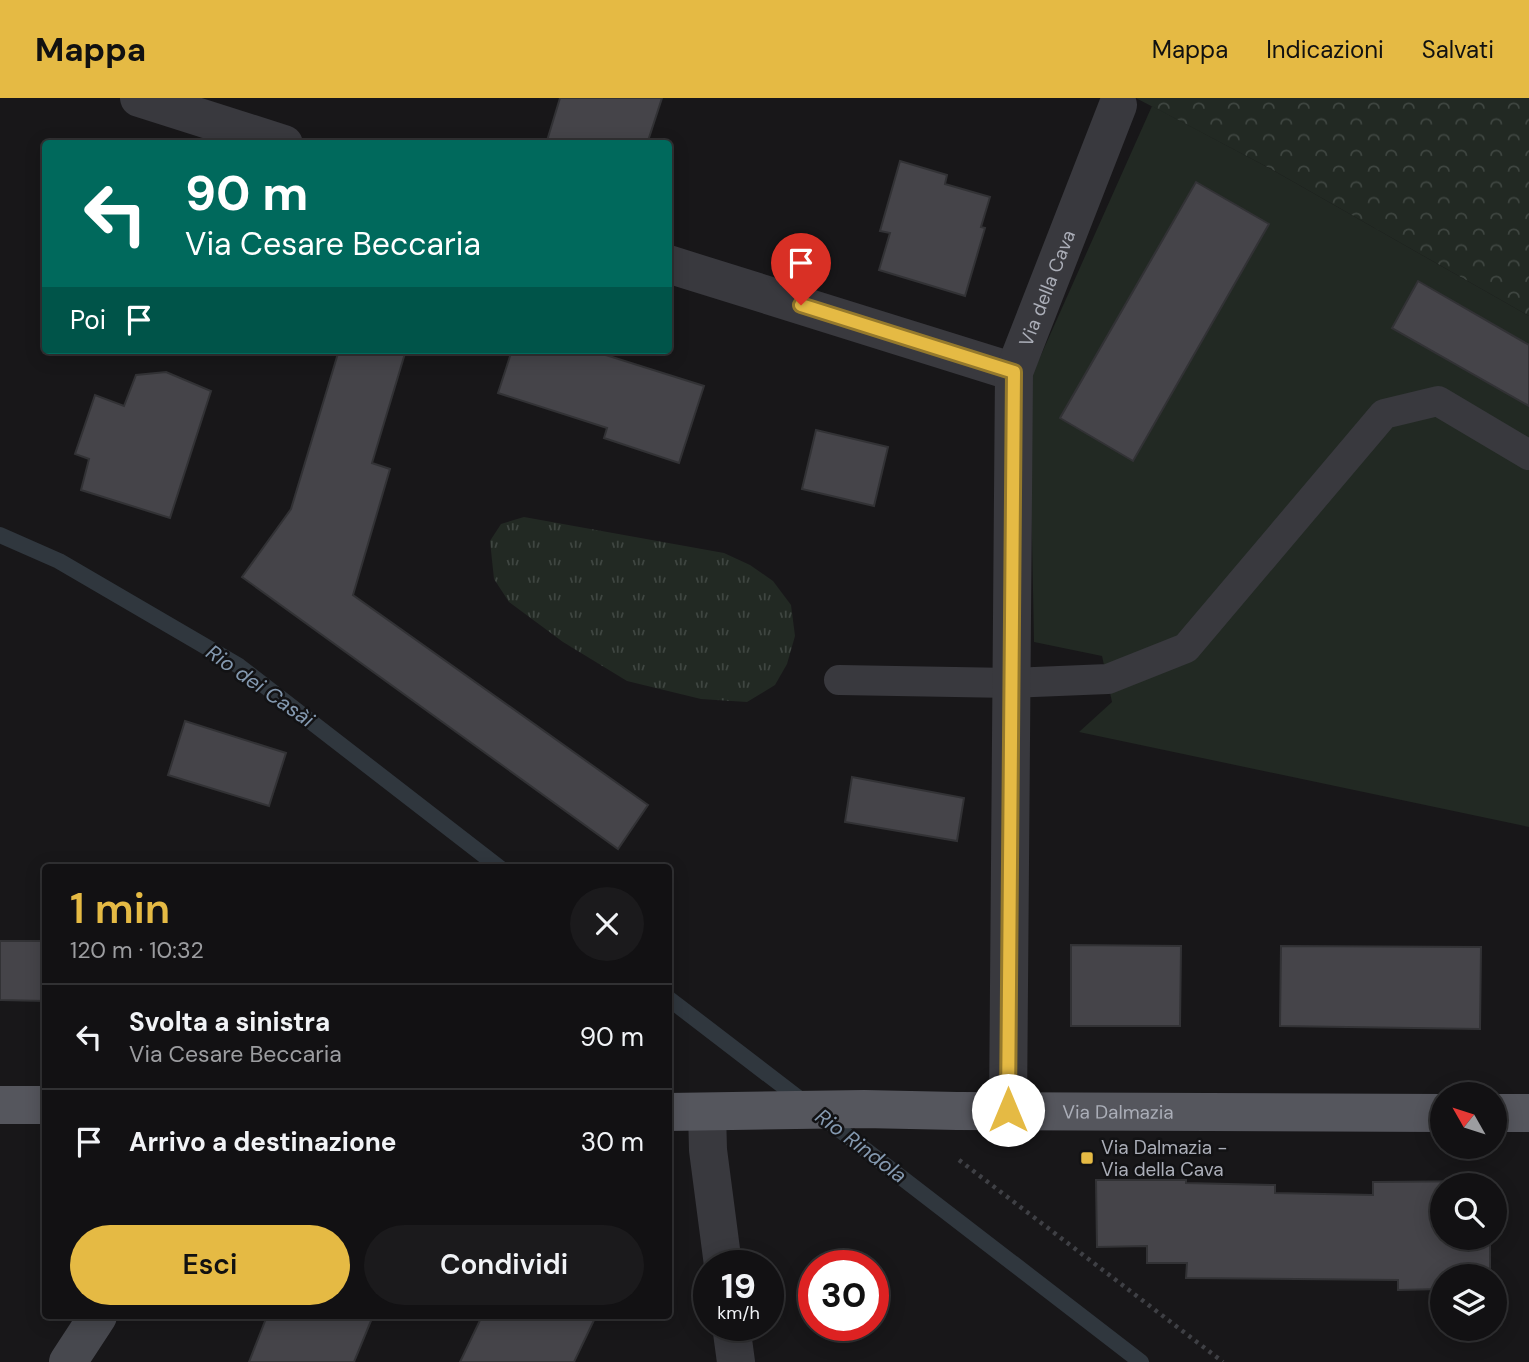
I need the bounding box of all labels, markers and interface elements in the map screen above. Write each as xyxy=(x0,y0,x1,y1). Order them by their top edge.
text: Mappa xyxy=(35,28,146,71)
text: Mappa xyxy=(1152,34,1228,65)
text: Indicazioni xyxy=(1266,34,1384,65)
text: Salvati xyxy=(1422,34,1494,65)
text: 90 m xyxy=(185,161,308,225)
icon: left xyxy=(70,168,161,259)
text: Via Cesare Beccaria xyxy=(185,223,481,265)
street label: Via della Cava xyxy=(1013,227,1081,350)
pin xyxy=(771,233,831,305)
icon: arrive xyxy=(782,244,820,282)
icon: arrive xyxy=(120,301,158,339)
text: Poi xyxy=(70,303,106,337)
water label: Rio dei Casài xyxy=(200,638,320,734)
text: 1 min xyxy=(70,881,170,936)
button: close xyxy=(570,887,644,961)
text: 120 m · 10:32 xyxy=(70,935,204,965)
text: Svolta a sinistra xyxy=(129,1005,330,1039)
icon: left xyxy=(70,1018,108,1056)
text: 90 m xyxy=(580,1020,644,1054)
text: Via Cesare Beccaria xyxy=(129,1039,342,1069)
position arrow xyxy=(971,1073,1045,1147)
north arrow xyxy=(1430,1082,1507,1158)
map controls xyxy=(1430,1082,1507,1341)
street label: Via Dalmazia xyxy=(1062,1099,1174,1125)
water label: Rio Rindola xyxy=(810,1102,912,1190)
icon: arrive xyxy=(70,1123,108,1161)
text: Arrivo a destinazione xyxy=(129,1125,396,1159)
text: 30 m xyxy=(581,1125,644,1159)
place label: Via Dalmazia - Via della Cava xyxy=(1101,1135,1228,1182)
marker: Via Dalmazia - Via della Cava xyxy=(1079,1150,1095,1166)
button: search xyxy=(1430,1173,1507,1250)
button: Esci xyxy=(70,1225,350,1305)
button: Condividi xyxy=(364,1225,644,1305)
speed limit sign: 30 xyxy=(798,1250,889,1341)
text: 19 xyxy=(721,1263,756,1309)
button: layers xyxy=(1430,1264,1507,1341)
text: km/h xyxy=(717,1301,760,1325)

